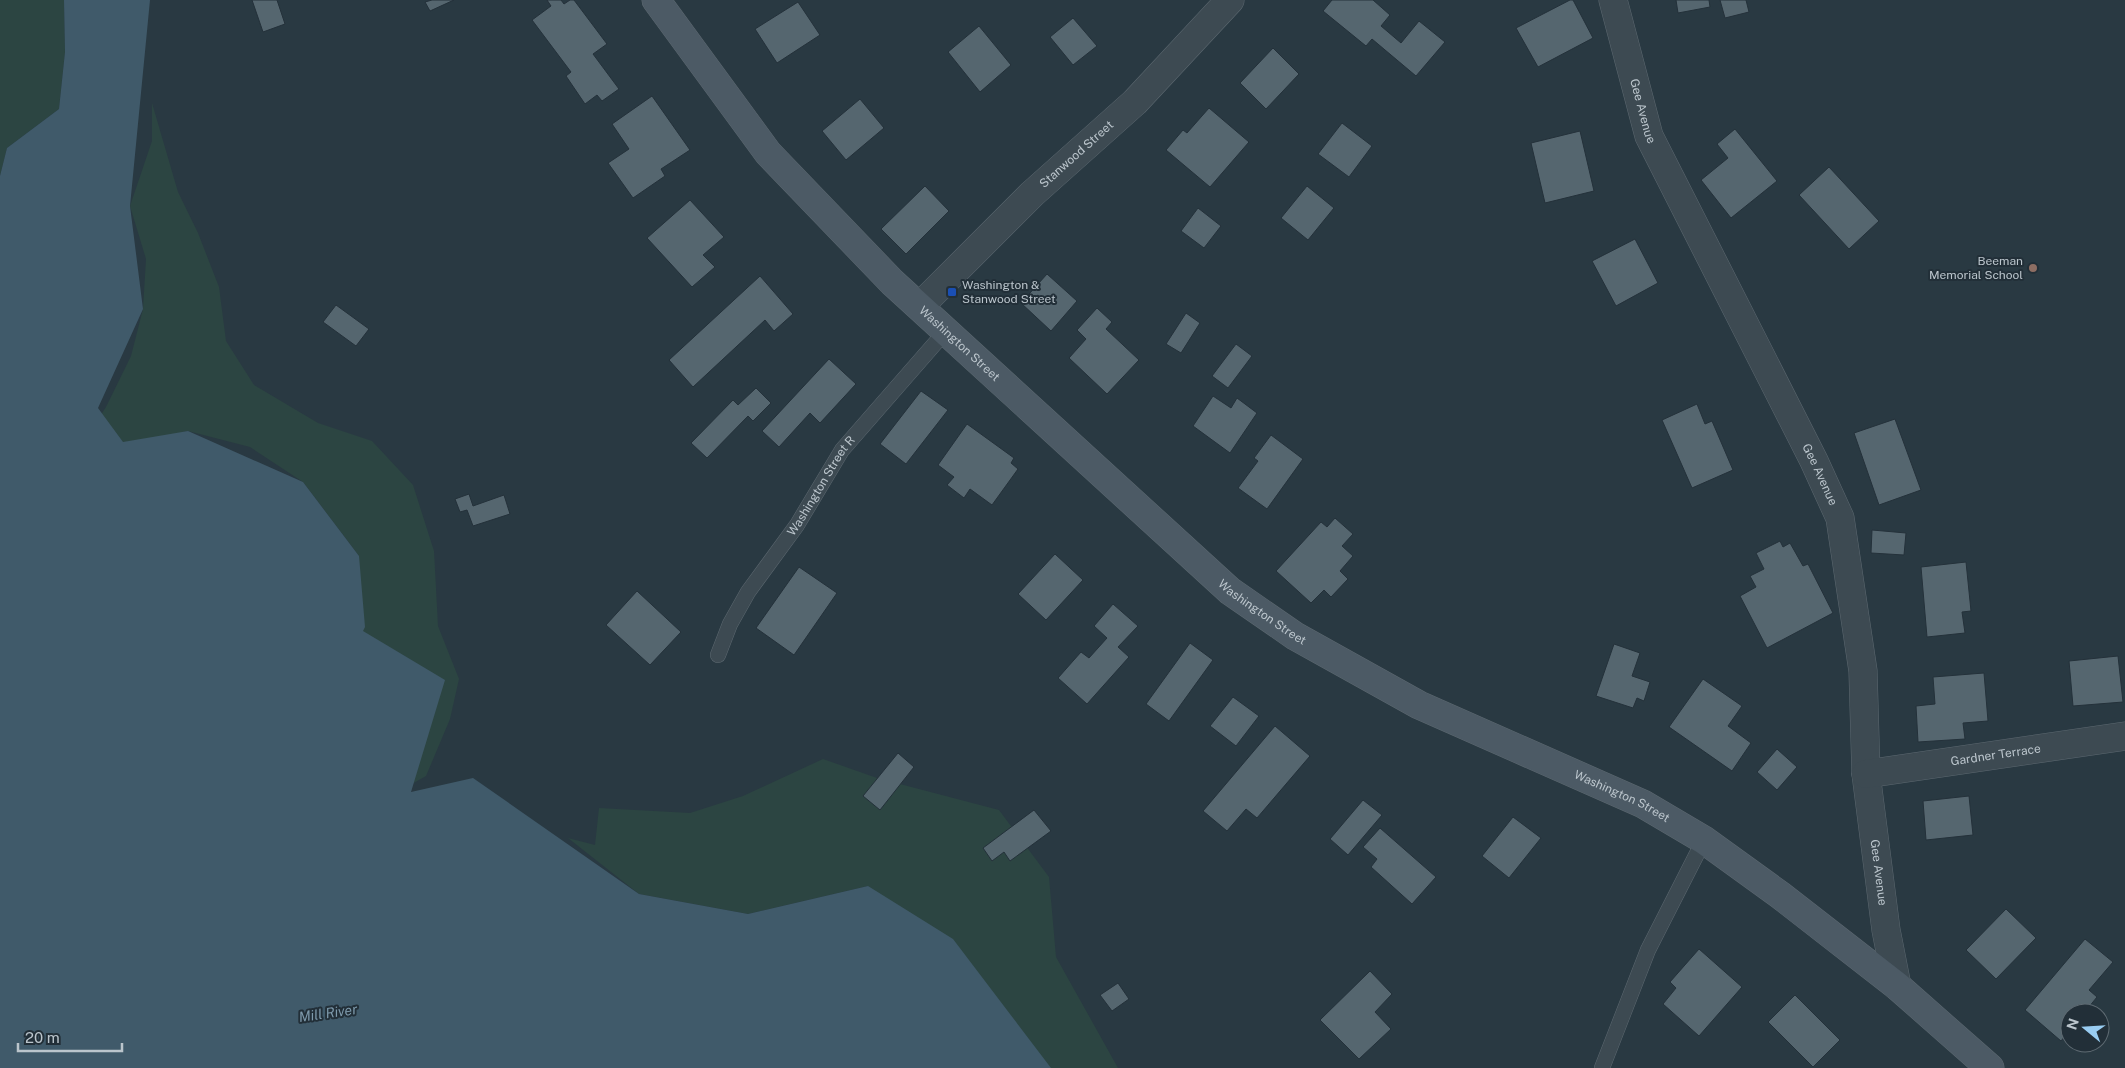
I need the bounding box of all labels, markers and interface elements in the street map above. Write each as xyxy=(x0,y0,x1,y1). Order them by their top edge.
street label: Gee Avenue xyxy=(1627,77,1659,146)
street label: Stanwood Street xyxy=(1037,118,1116,191)
place label: Beeman Memorial School xyxy=(1929,254,2023,282)
marker: Beeman Memorial School xyxy=(2027,262,2039,274)
place label: Washington & Stanwood Street xyxy=(962,278,1056,306)
marker: Washington & Stanwood Street xyxy=(946,286,958,298)
street label: Washington Street xyxy=(916,303,1003,384)
street label: Washington Street R xyxy=(784,433,858,539)
street label: Gee Avenue xyxy=(1799,441,1840,508)
street label: Washington Street xyxy=(1215,577,1309,648)
street label: Gardner Terrace xyxy=(1950,741,2042,769)
street label: Washington Street xyxy=(1572,767,1672,825)
street label: Gee Avenue xyxy=(1867,839,1890,907)
water label: Mill River xyxy=(298,1001,359,1025)
north arrow xyxy=(2060,1003,2110,1053)
text: N xyxy=(2063,1016,2082,1032)
scale bar xyxy=(18,1020,121,1052)
text: 20 m xyxy=(25,1029,60,1046)

